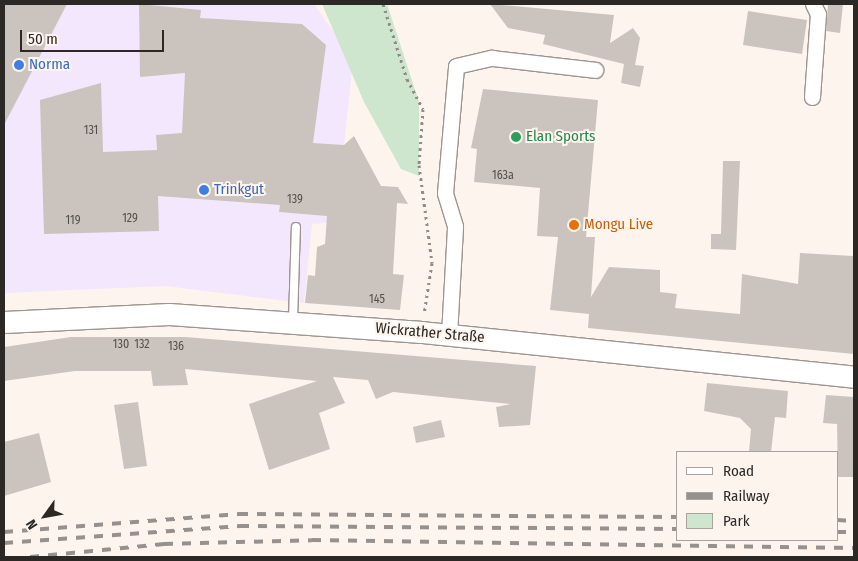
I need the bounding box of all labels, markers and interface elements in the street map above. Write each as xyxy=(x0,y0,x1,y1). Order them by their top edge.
scale bar xyxy=(22,20,166,52)
text: 50 m xyxy=(28,30,58,48)
place label: Norma xyxy=(29,56,70,74)
marker: Norma xyxy=(13,59,25,71)
house number: 131 xyxy=(84,124,98,138)
place label: Elan Sports xyxy=(526,128,595,146)
marker: Elan Sports xyxy=(510,131,522,143)
house number: 163a xyxy=(492,169,514,183)
place label: Trinkgut xyxy=(214,181,264,199)
marker: Trinkgut xyxy=(198,184,210,196)
house number: 139 xyxy=(287,193,303,207)
house number: 129 xyxy=(122,212,138,226)
house number: 119 xyxy=(65,214,81,228)
place label: Mongu Live xyxy=(584,216,653,234)
marker: Mongu Live xyxy=(568,219,580,231)
house number: 145 xyxy=(369,293,385,307)
street label: Wickrather Straße xyxy=(375,319,485,347)
house number: 130 xyxy=(113,338,129,352)
house number: 132 xyxy=(134,338,150,352)
house number: 136 xyxy=(168,340,184,354)
legend xyxy=(676,451,838,541)
text: Road xyxy=(723,462,754,480)
text: Railway xyxy=(723,487,770,505)
north arrow xyxy=(20,491,70,541)
text: Park xyxy=(723,512,750,530)
text: N xyxy=(22,516,41,532)

